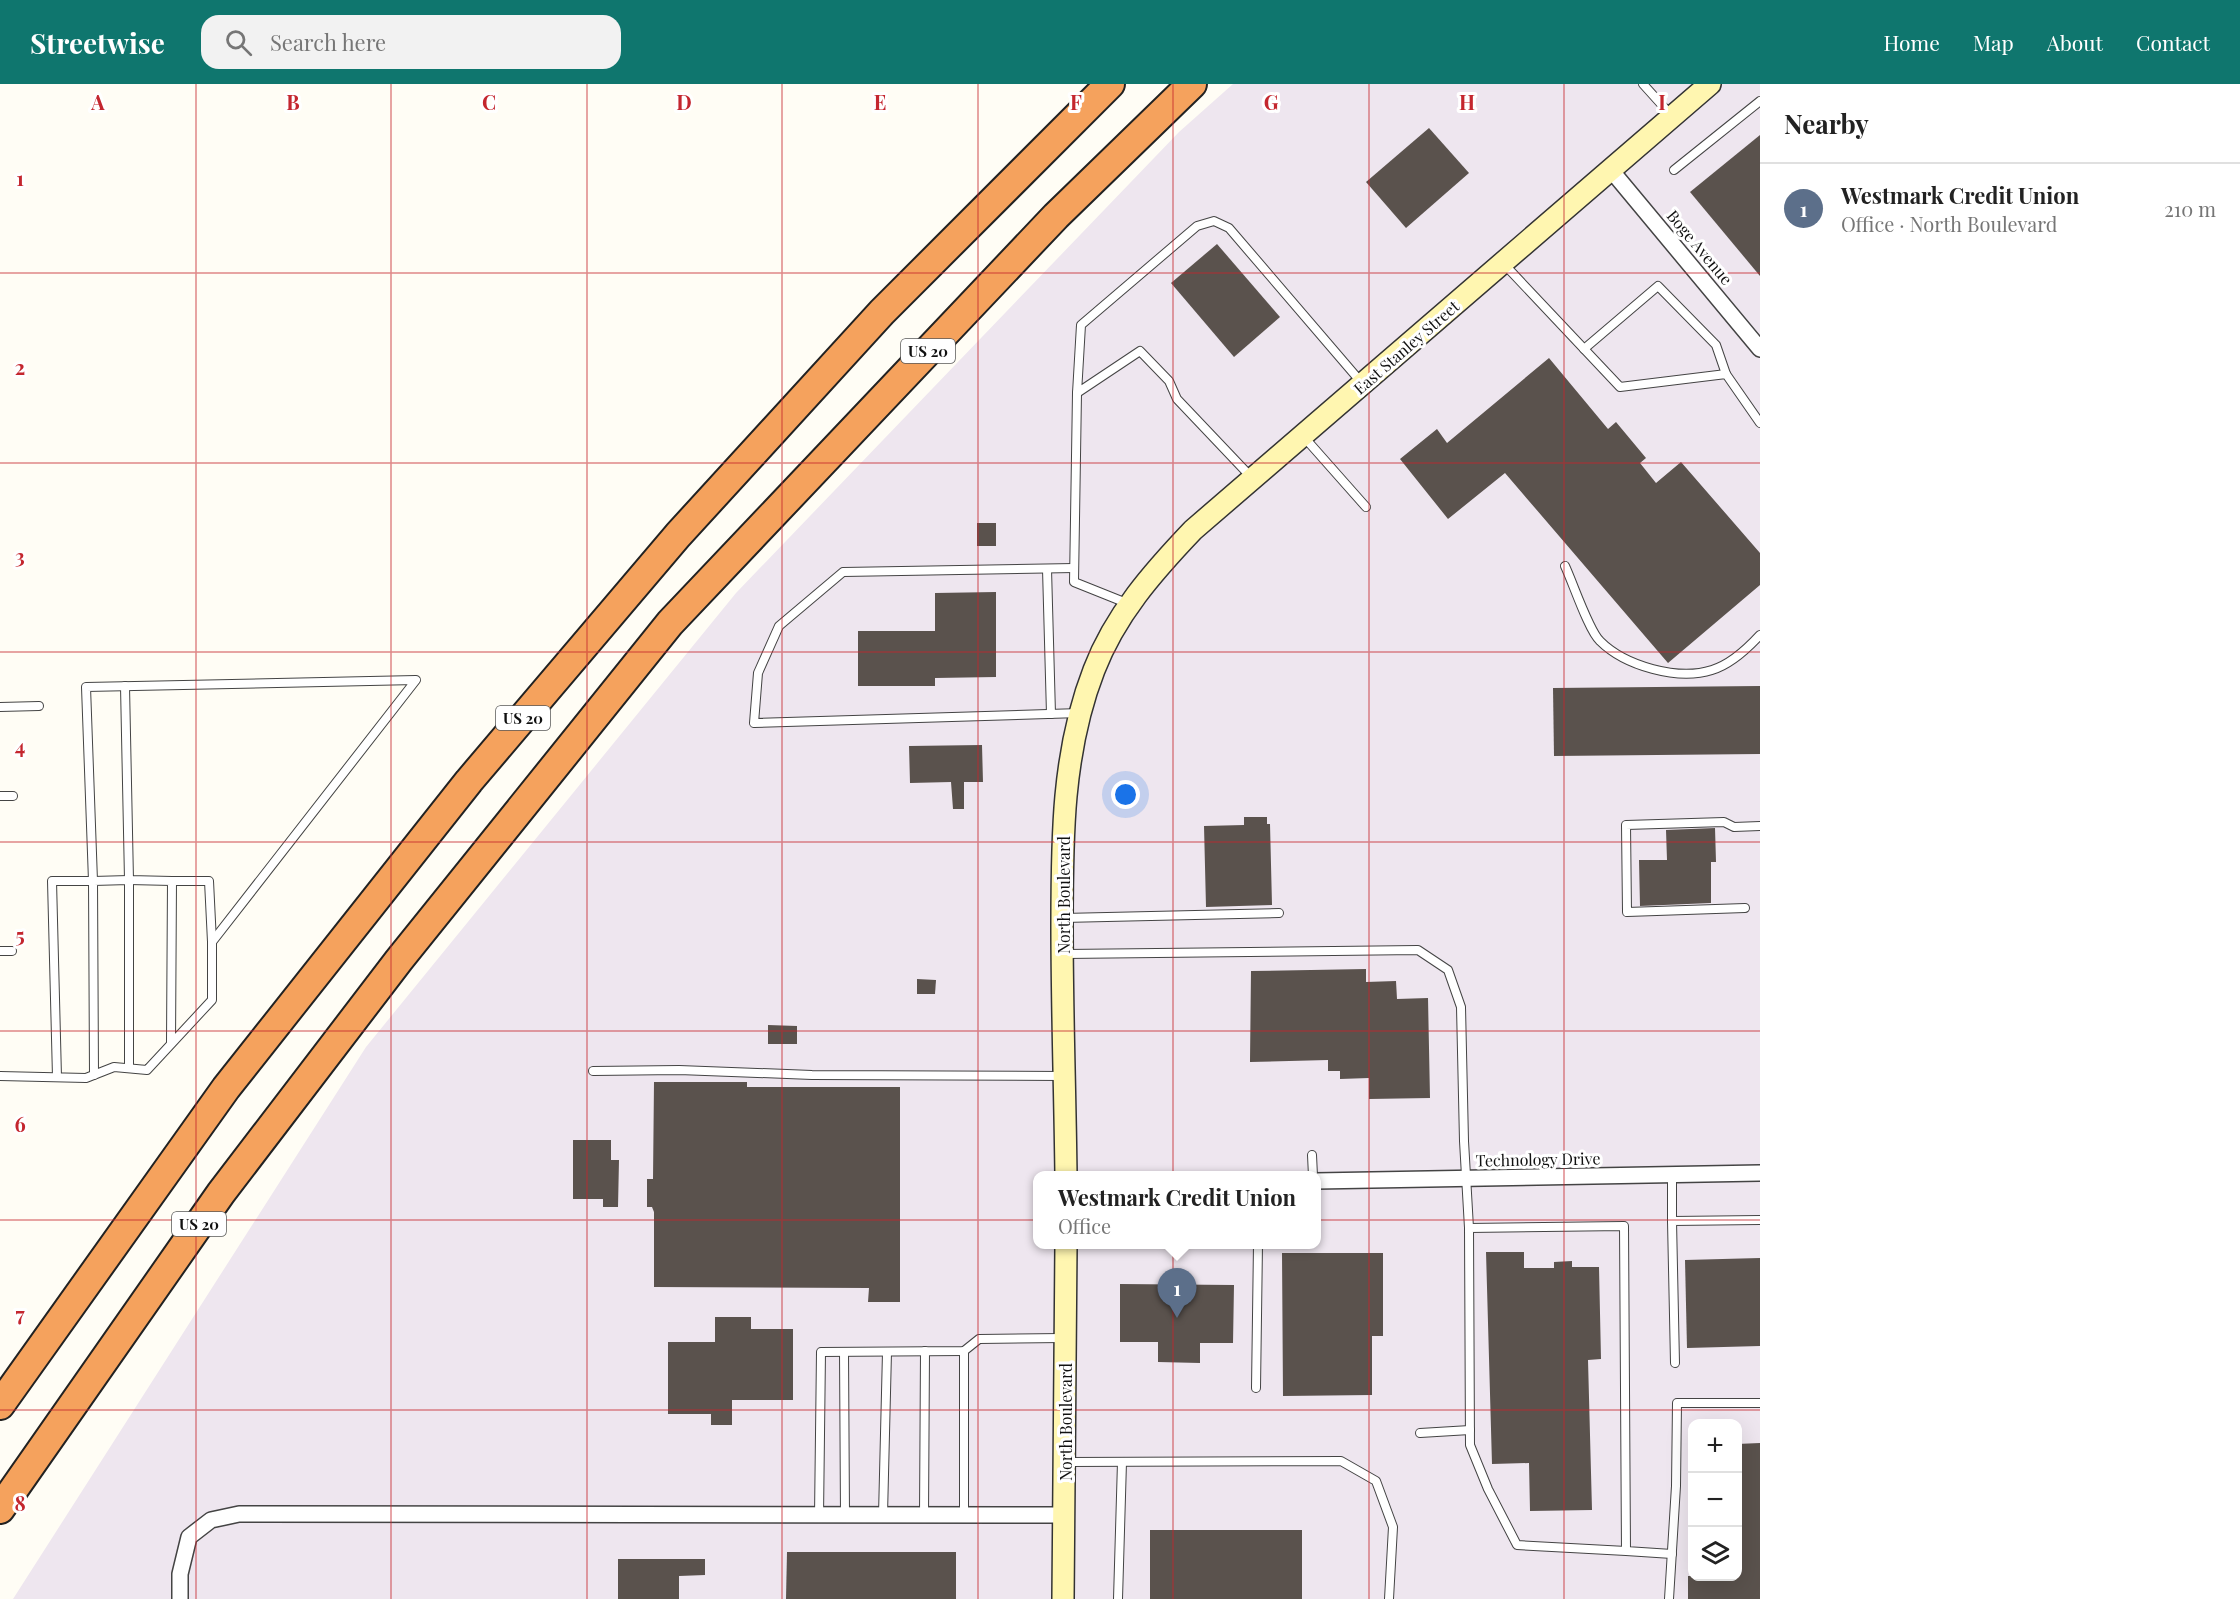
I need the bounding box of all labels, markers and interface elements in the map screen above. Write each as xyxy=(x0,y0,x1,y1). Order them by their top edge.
search box xyxy=(201,15,621,69)
text: Streetwise xyxy=(30,24,165,61)
icon: search xyxy=(222,26,255,59)
text: Search here xyxy=(270,27,386,57)
text: Home xyxy=(1884,28,1940,56)
text: Map xyxy=(1973,28,2014,56)
text: About xyxy=(2047,28,2103,56)
text: Contact xyxy=(2136,28,2210,56)
text: A xyxy=(90,88,105,115)
text: B xyxy=(286,88,300,115)
text: C xyxy=(482,88,496,115)
text: D xyxy=(676,88,692,115)
text: E xyxy=(874,88,886,115)
text: F xyxy=(1070,88,1082,115)
text: G xyxy=(1264,88,1279,115)
text: H xyxy=(1459,88,1475,115)
text: I xyxy=(1658,88,1666,115)
text: Nearby xyxy=(1784,106,1869,141)
text: 1 xyxy=(16,164,24,191)
text: Westmark Credit Union xyxy=(1841,180,2079,210)
text: 1 xyxy=(1800,195,1807,222)
text: 210 m xyxy=(2164,195,2216,222)
street label: Boge Avenue xyxy=(1663,205,1737,289)
text: Office · North Boulevard xyxy=(1841,210,2057,237)
street label: East Stanley Street xyxy=(1349,295,1463,399)
road number: US 20 xyxy=(901,339,955,363)
text: 2 xyxy=(15,353,25,380)
text: 3 xyxy=(15,542,25,569)
road number: US 20 xyxy=(496,706,550,730)
text: 4 xyxy=(15,732,25,759)
your location xyxy=(1111,780,1140,809)
street label: North Boulevard xyxy=(1053,836,1074,954)
text: 5 xyxy=(15,921,25,948)
text: 6 xyxy=(14,1110,26,1137)
street label: Technology Drive xyxy=(1475,1147,1601,1171)
popup xyxy=(1033,1171,1321,1249)
text: Westmark Credit Union xyxy=(1058,1182,1296,1212)
road number: US 20 xyxy=(172,1212,226,1236)
text: Office xyxy=(1058,1212,1111,1239)
pin: 1 xyxy=(1158,1268,1196,1318)
text: 7 xyxy=(15,1300,25,1327)
street label: North Boulevard xyxy=(1055,1363,1076,1481)
map controls xyxy=(1688,1419,1742,1581)
button: + xyxy=(1688,1419,1742,1473)
button: − xyxy=(1688,1473,1742,1527)
text: 8 xyxy=(14,1489,26,1516)
button: layers xyxy=(1688,1527,1742,1581)

